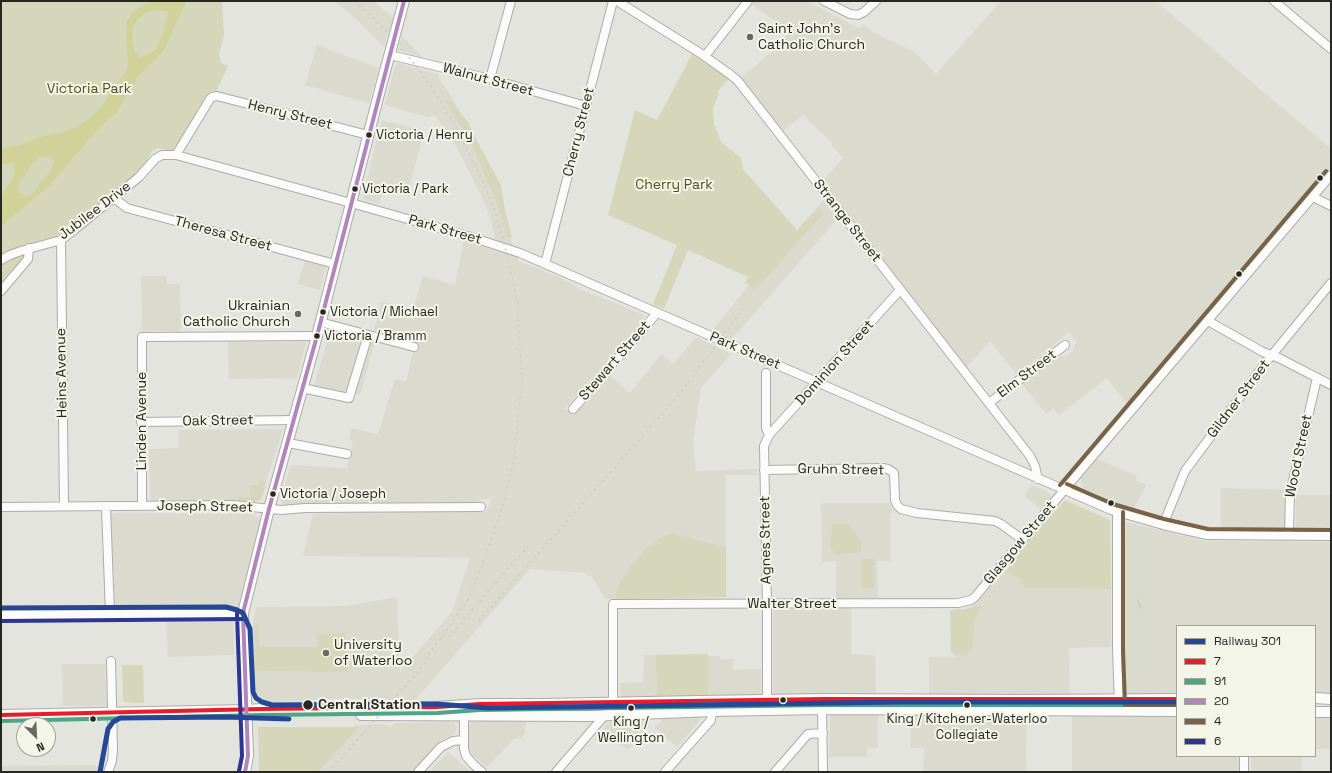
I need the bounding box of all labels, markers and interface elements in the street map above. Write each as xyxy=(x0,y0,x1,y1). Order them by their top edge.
place label: Saint John's Catholic Church xyxy=(758,21,865,54)
marker: Saint John's Catholic Church xyxy=(745,32,755,42)
street label: Walnut Street xyxy=(441,60,535,100)
park label: Victoria Park xyxy=(47,81,131,97)
street label: Cherry Street xyxy=(560,86,598,178)
street label: Henry Street xyxy=(246,96,334,134)
place label: Victoria / Henry xyxy=(376,127,473,143)
marker: Victoria / Henry xyxy=(364,130,374,140)
unlabelled marker xyxy=(1315,173,1325,183)
street label: Strange Street xyxy=(809,176,885,266)
park label: Cherry Park xyxy=(635,177,713,193)
street label: Jubilee Drive xyxy=(56,178,134,244)
place label: Victoria / Park xyxy=(362,181,449,197)
marker: Victoria / Park xyxy=(350,184,360,194)
street label: Park Street xyxy=(406,212,484,248)
street label: Theresa Street xyxy=(172,213,274,255)
unlabelled marker xyxy=(1234,269,1244,279)
place label: Ukrainian Catholic Church xyxy=(183,298,290,330)
place label: Victoria / Michael xyxy=(330,304,438,320)
marker: Victoria / Michael xyxy=(318,307,328,317)
marker: Ukrainian Catholic Church xyxy=(293,309,303,319)
street label: Dominion Street xyxy=(792,317,878,409)
street label: Stewart Street xyxy=(576,318,654,404)
street label: Heins Avenue xyxy=(53,328,71,418)
place label: Victoria / Bramm xyxy=(324,328,427,344)
street label: Park Street xyxy=(707,329,783,373)
marker: Victoria / Bramm xyxy=(312,331,322,341)
street label: Elm Street xyxy=(994,346,1060,402)
street label: Gildner Street xyxy=(1204,357,1274,441)
street label: Linden Avenue xyxy=(134,372,150,470)
street label: Oak Street xyxy=(182,412,254,430)
street label: Wood Street xyxy=(1282,413,1316,499)
street label: Gruhn Street xyxy=(798,461,884,479)
place label: Victoria / Joseph xyxy=(280,486,386,502)
marker: Victoria / Joseph xyxy=(268,489,278,499)
street label: Agnes Street xyxy=(757,496,775,584)
street label: Joseph Street xyxy=(157,498,253,516)
street label: Glasgow Street xyxy=(980,498,1060,588)
unlabelled marker xyxy=(1106,498,1116,508)
street label: Walter Street xyxy=(747,596,837,612)
legend xyxy=(1176,625,1316,757)
text: Railway 301 xyxy=(1214,633,1281,649)
place label: University of Waterloo xyxy=(334,637,412,670)
marker: University of Waterloo xyxy=(321,648,331,658)
text: 7 xyxy=(1214,653,1221,669)
text: 91 xyxy=(1214,673,1226,689)
text: 20 xyxy=(1214,693,1229,709)
unlabelled marker xyxy=(778,695,788,705)
place label: Central Station xyxy=(318,697,420,713)
marker: Central Station xyxy=(301,698,315,712)
marker: King / Kitchener-Waterloo Collegiate xyxy=(962,700,972,710)
marker: King / Wellington xyxy=(626,703,636,713)
place label: King / Kitchener-Waterloo Collegiate xyxy=(886,711,1048,742)
text: 4 xyxy=(1214,713,1222,729)
unlabelled marker xyxy=(88,714,98,724)
place label: King / Wellington xyxy=(598,714,664,745)
north arrow xyxy=(16,717,56,757)
text: 6 xyxy=(1214,733,1221,749)
text: N xyxy=(34,739,47,755)

